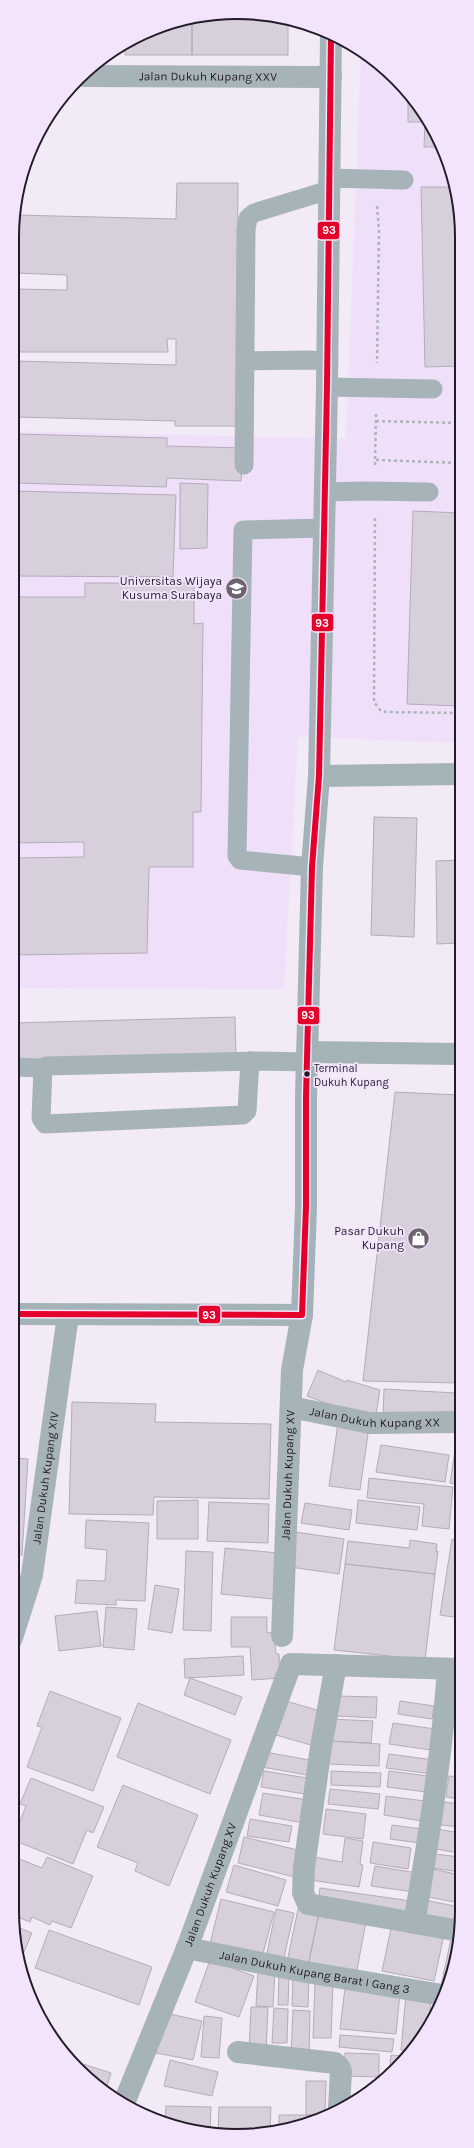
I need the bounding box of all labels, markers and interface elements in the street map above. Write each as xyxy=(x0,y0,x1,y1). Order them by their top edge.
street label: Jalan Dukuh Kupang XXV xyxy=(139,69,277,84)
line badge: 93 xyxy=(317,221,340,240)
text: 93 xyxy=(322,224,336,237)
place label: Universitas Wijaya Kusuma Surabaya xyxy=(120,574,222,602)
school or university icon: Universitas Wijaya Kusuma Surabaya xyxy=(224,575,250,601)
line badge: 93 xyxy=(311,613,334,632)
text: 93 xyxy=(315,617,329,630)
line badge: 93 xyxy=(297,1006,320,1025)
text: 93 xyxy=(301,1009,315,1022)
place label: Terminal Dukuh Kupang xyxy=(314,1062,389,1089)
marker: Terminal Dukuh Kupang xyxy=(302,1069,312,1079)
place label: Pasar Dukuh Kupang xyxy=(334,1224,404,1252)
shop icon: Pasar Dukuh Kupang xyxy=(406,1225,432,1251)
line badge: 93 xyxy=(198,1305,221,1324)
text: 93 xyxy=(202,1309,216,1322)
street label: Jalan Dukuh Kupang XX xyxy=(309,1404,440,1430)
street label: Jalan Dukuh Kupang XV xyxy=(279,1409,298,1541)
street label: Jalan Dukuh Kupang XIV xyxy=(29,1411,62,1545)
street label: Jalan Dukuh Kupang XV xyxy=(181,1821,239,1948)
street label: Jalan Dukuh Kupang Barat I Gang 3 xyxy=(218,1948,411,1996)

